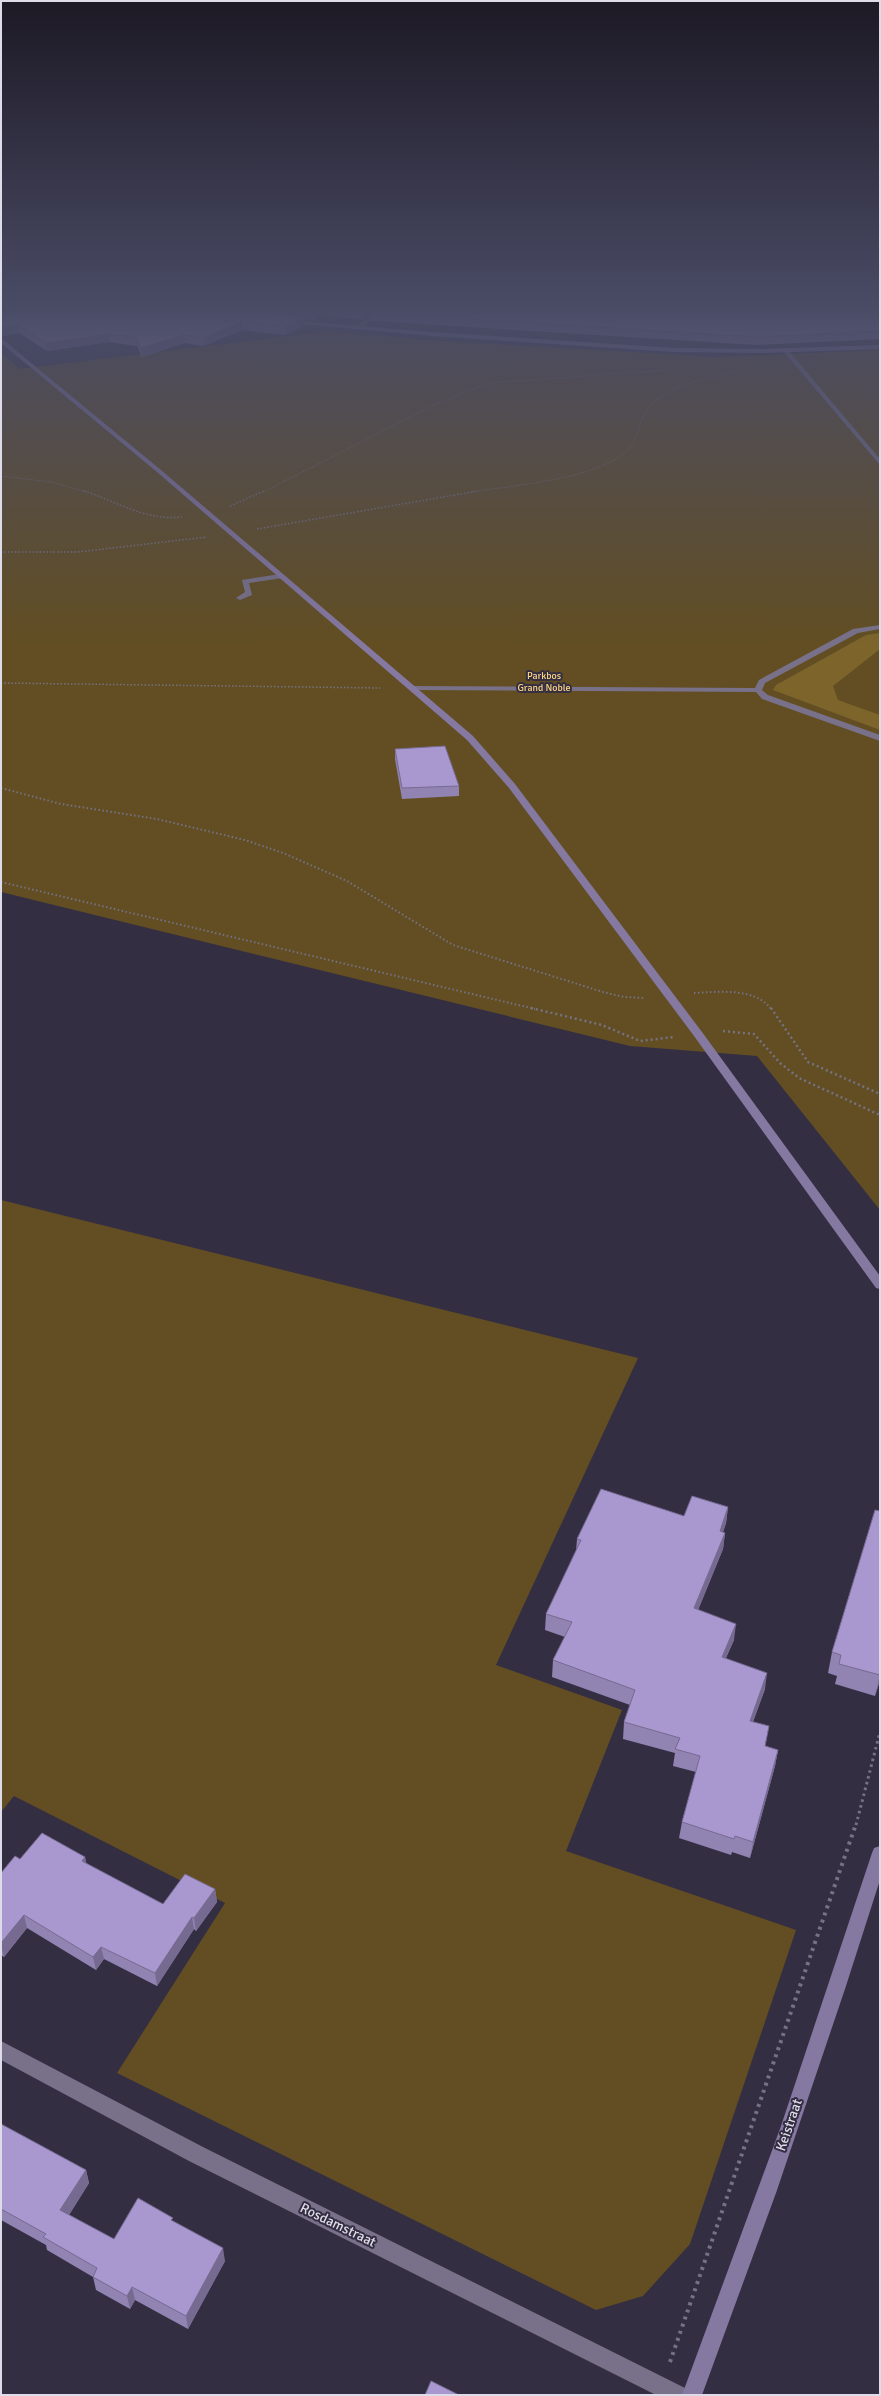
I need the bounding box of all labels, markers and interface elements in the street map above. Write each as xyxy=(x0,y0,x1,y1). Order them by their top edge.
park label: Parkbos Grand Noble xyxy=(517,670,571,694)
street label: Keistraat xyxy=(772,2097,806,2153)
street label: Rosdamstraat xyxy=(297,2199,379,2251)

